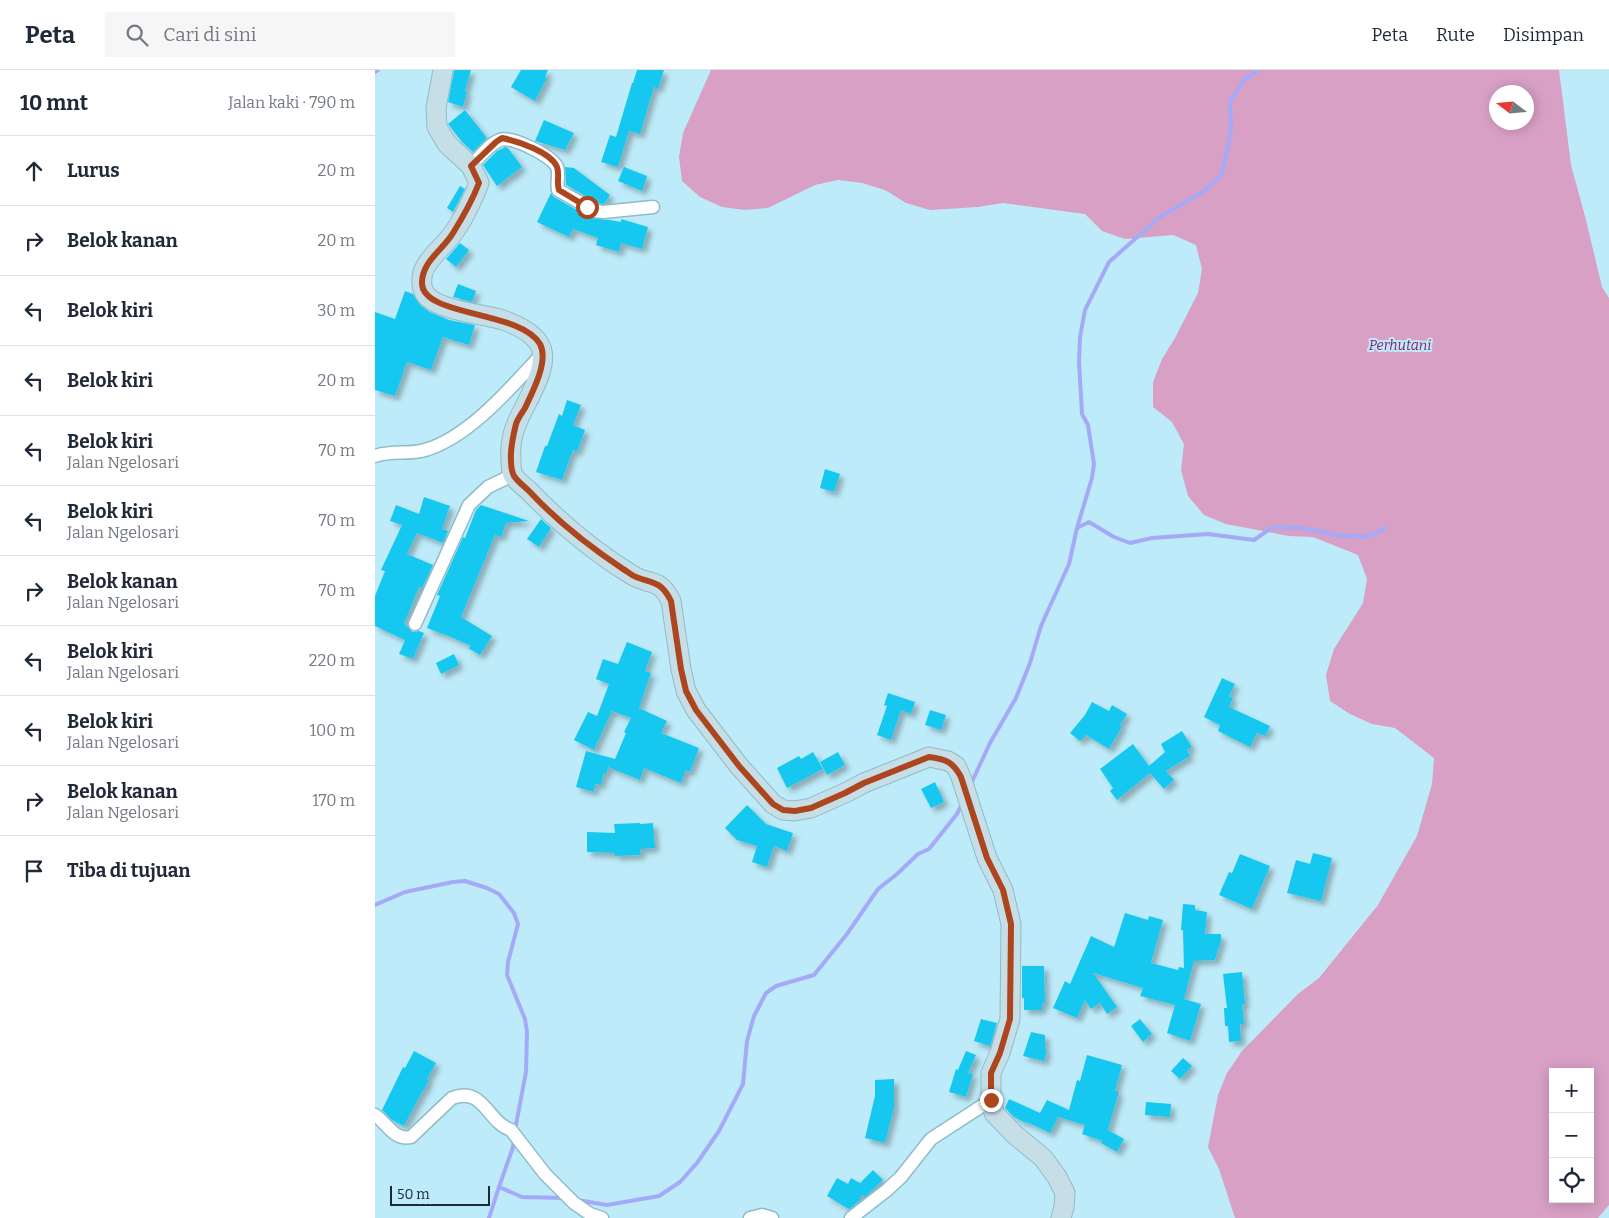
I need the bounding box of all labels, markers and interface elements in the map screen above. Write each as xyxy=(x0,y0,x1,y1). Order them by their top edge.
search box xyxy=(105,12,455,57)
text: Peta xyxy=(25,21,75,49)
icon: search xyxy=(123,21,151,49)
text: Cari di sini xyxy=(163,23,256,46)
text: Peta xyxy=(1372,24,1408,46)
text: Rute xyxy=(1436,24,1475,46)
text: Disimpan xyxy=(1503,24,1584,46)
north arrow xyxy=(1489,85,1534,130)
text: 10 mnt xyxy=(20,90,88,116)
text: Jalan kaki · 790 m xyxy=(228,93,355,112)
icon: ahead xyxy=(20,157,48,185)
text: Lurus xyxy=(67,159,120,182)
text: 20 m xyxy=(318,161,355,180)
route start xyxy=(576,196,599,219)
icon: right xyxy=(20,227,48,255)
text: Belok kanan xyxy=(67,229,178,252)
text: 20 m xyxy=(318,231,355,250)
icon: left xyxy=(20,297,48,325)
text: Belok kiri xyxy=(67,299,153,322)
text: 30 m xyxy=(317,301,355,320)
park label: Perhutani xyxy=(1369,337,1431,354)
icon: left xyxy=(20,367,48,395)
text: Belok kiri xyxy=(67,369,153,392)
text: 20 m xyxy=(318,371,355,390)
text: Belok kiri xyxy=(67,430,153,453)
icon: left xyxy=(20,437,48,465)
text: 70 m xyxy=(319,441,355,460)
text: Jalan Ngelosari xyxy=(67,453,179,472)
text: Belok kiri xyxy=(67,500,153,523)
icon: left xyxy=(20,507,48,535)
text: 70 m xyxy=(319,511,355,530)
text: Jalan Ngelosari xyxy=(67,523,179,542)
text: Belok kanan xyxy=(67,570,178,593)
icon: right xyxy=(20,577,48,605)
text: 70 m xyxy=(319,581,355,600)
text: Jalan Ngelosari xyxy=(67,593,179,612)
text: Belok kiri xyxy=(67,640,153,663)
icon: left xyxy=(20,647,48,675)
text: 220 m xyxy=(309,651,355,670)
text: Jalan Ngelosari xyxy=(67,663,179,682)
text: Belok kiri xyxy=(67,710,153,733)
icon: left xyxy=(20,717,48,745)
text: 100 m xyxy=(310,721,355,740)
text: Jalan Ngelosari xyxy=(67,733,179,752)
text: Belok kanan xyxy=(67,780,178,803)
icon: right xyxy=(20,787,48,815)
text: 170 m xyxy=(312,791,355,810)
text: Jalan Ngelosari xyxy=(67,803,179,822)
icon: arrive xyxy=(20,857,48,885)
text: Tiba di tujuan xyxy=(67,859,191,882)
map controls xyxy=(1549,1068,1594,1203)
button: + xyxy=(1549,1068,1594,1113)
route end xyxy=(980,1089,1003,1112)
button: − xyxy=(1549,1113,1594,1158)
button: locate xyxy=(1549,1158,1594,1203)
scale bar xyxy=(390,1183,490,1206)
text: 50 m xyxy=(397,1186,430,1203)

